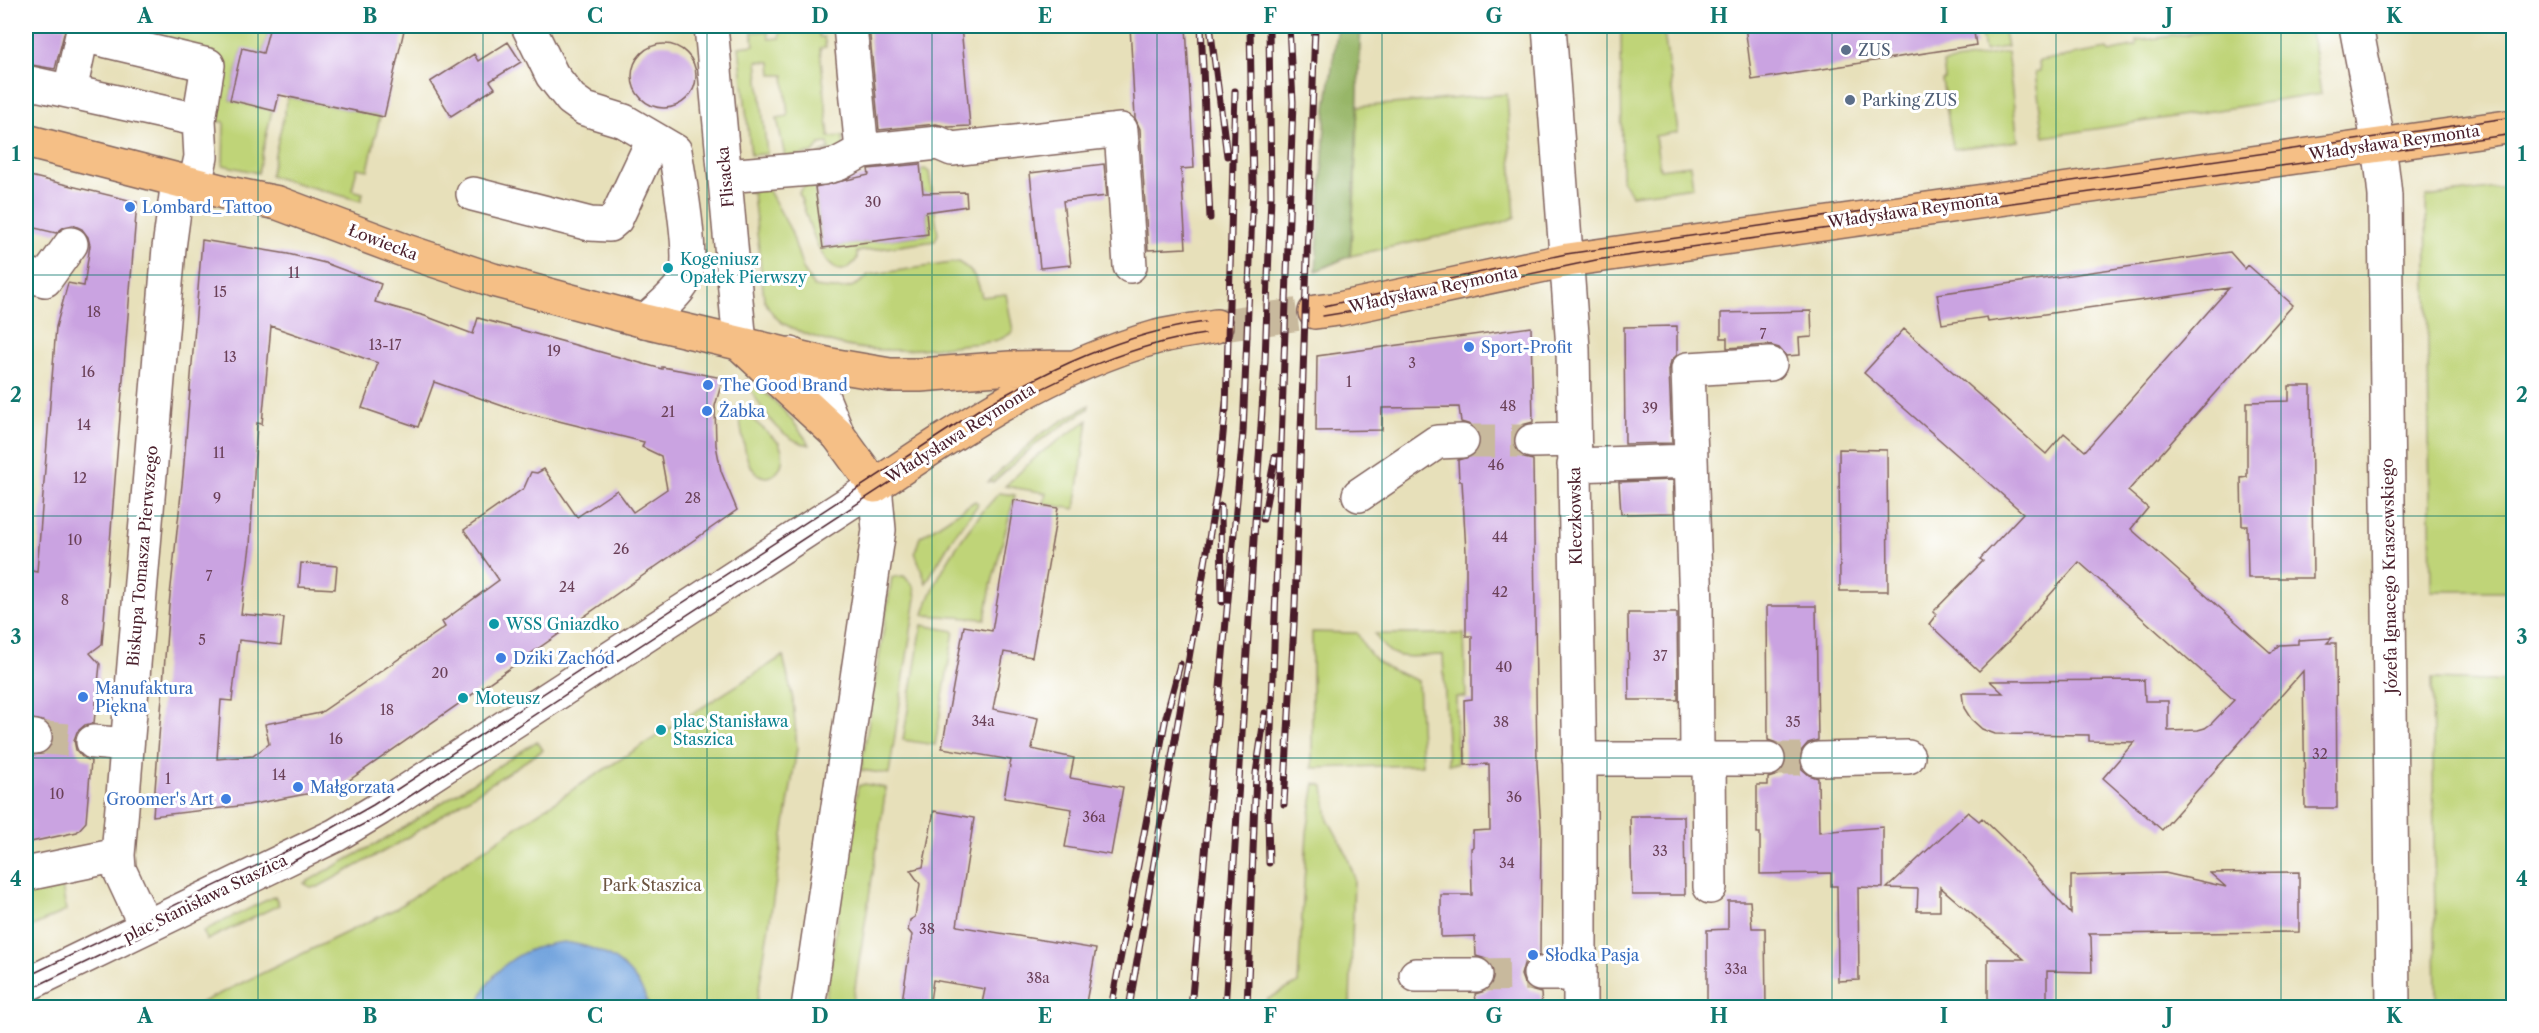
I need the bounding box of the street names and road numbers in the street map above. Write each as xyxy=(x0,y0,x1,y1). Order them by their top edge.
street label: Władysława Reymonta xyxy=(2306,120,2481,164)
street label: Flisacka xyxy=(712,145,738,208)
street label: Władysława Reymonta xyxy=(1825,188,2000,232)
street label: Łowiecka xyxy=(345,220,421,265)
street label: Władysława Reymonta xyxy=(1346,261,1520,317)
street label: Władysława Reymonta xyxy=(881,379,1039,488)
street label: Biskupa Tomasza Pierwszego xyxy=(122,444,162,667)
street label: Józefa Ignacego Kraszewskiego xyxy=(2377,458,2401,697)
street label: Kleczkowska xyxy=(1564,466,1586,565)
street label: plac Stanisława Staszica xyxy=(120,849,291,946)

